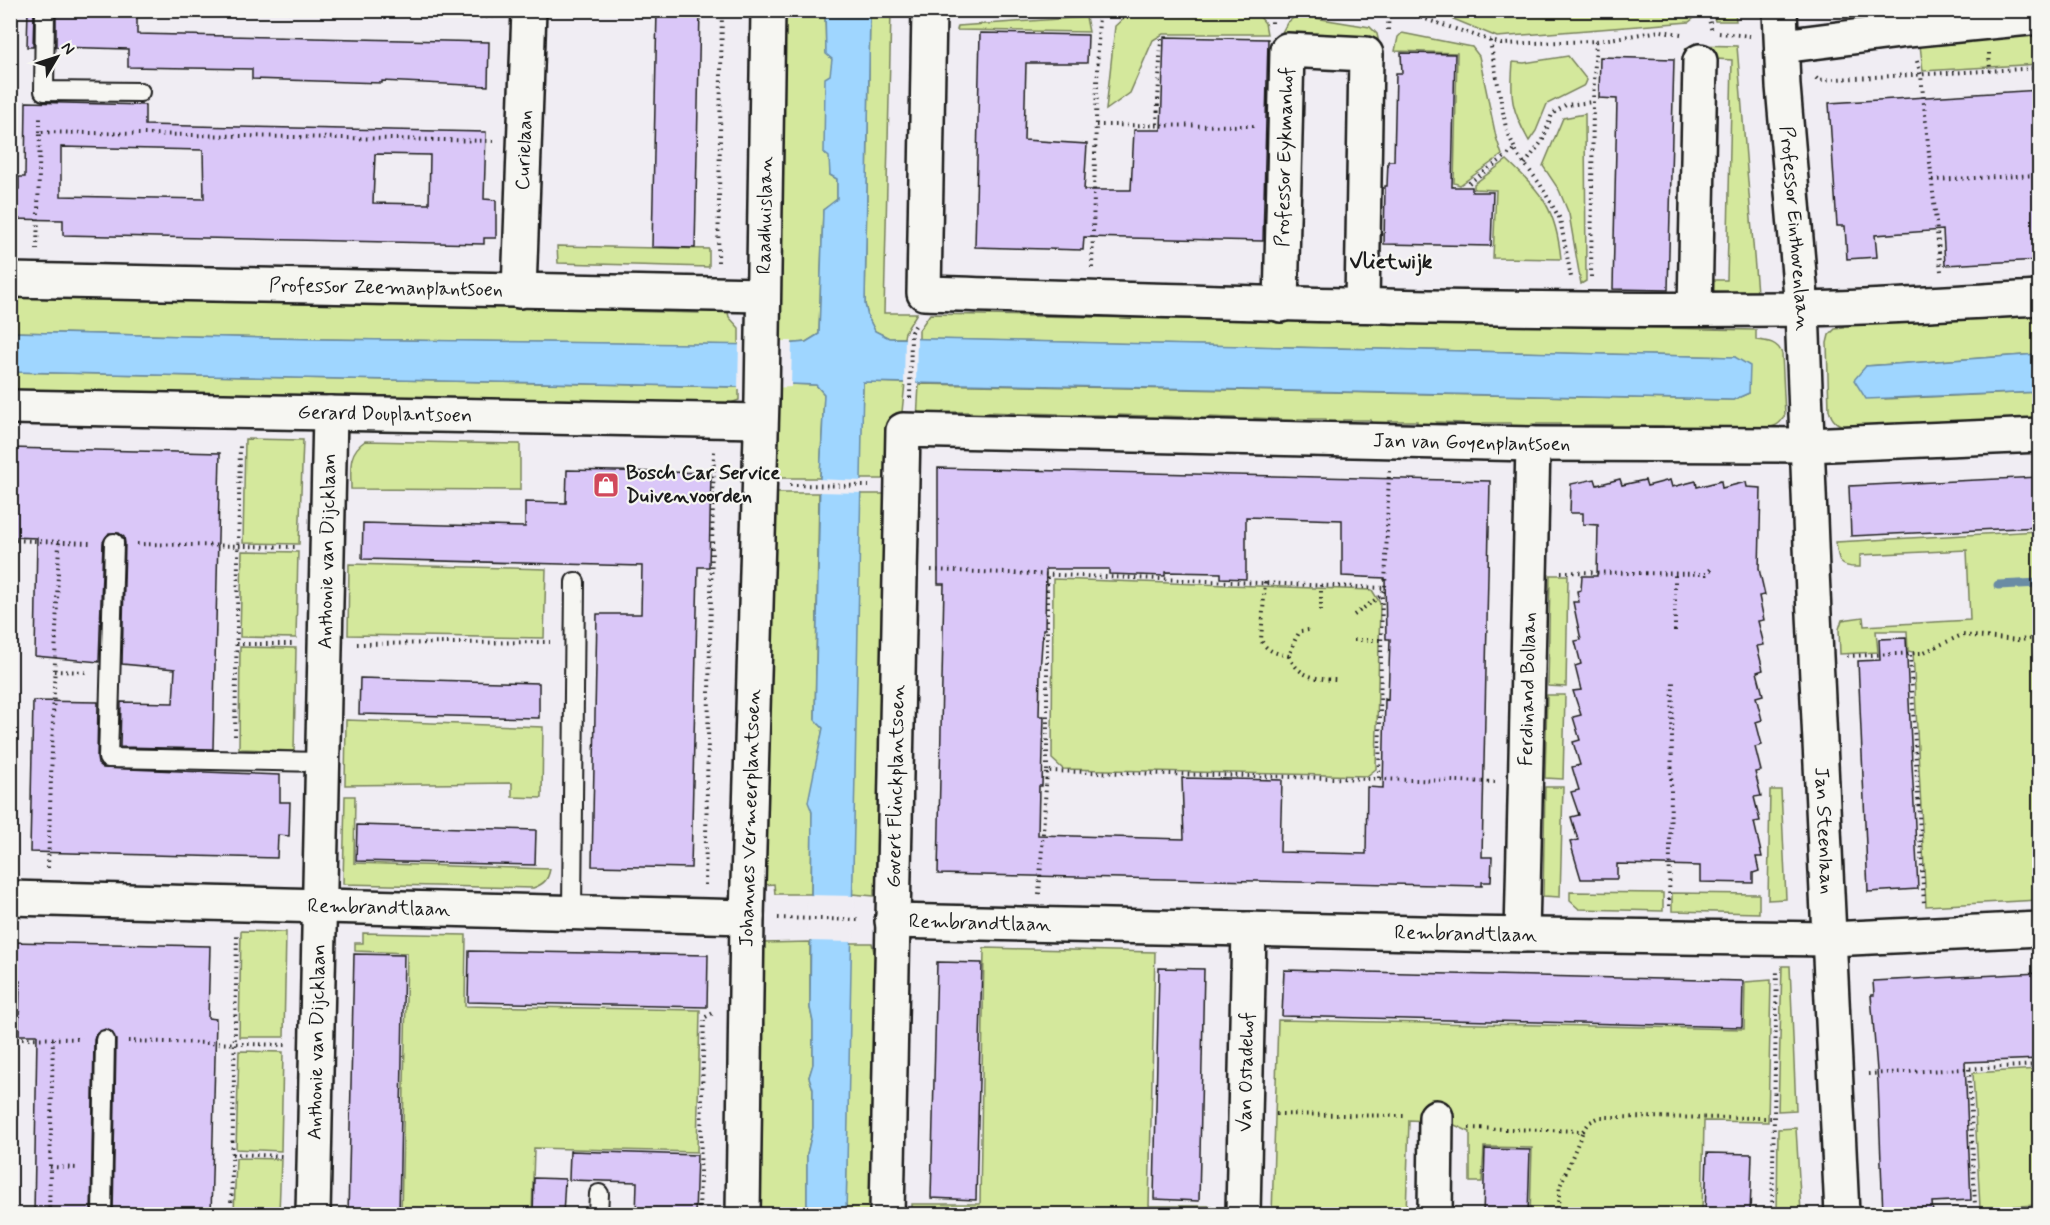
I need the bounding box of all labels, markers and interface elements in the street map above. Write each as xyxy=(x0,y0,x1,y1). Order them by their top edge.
north arrow xyxy=(27,27,87,87)
text: N xyxy=(56,38,79,59)
street label: Professor Eykmanhof xyxy=(1269,67,1300,247)
street label: Curielaan xyxy=(509,109,539,191)
street label: Professor Einthovenlaan xyxy=(1773,125,1816,332)
street label: Raadhuislaan xyxy=(750,156,779,274)
district label: Vlietwijk xyxy=(1350,248,1433,276)
street label: Professor Zeemanplantsoen xyxy=(269,272,503,303)
street label: Gerard Douplantsoen xyxy=(297,399,473,429)
street label: Jan van Goyenplantsoen xyxy=(1373,427,1571,458)
street label: Anthonie van Dijcklaan xyxy=(311,453,343,649)
place label: Bosch Car Service Duivenvoorden xyxy=(626,460,780,510)
shop icon: Bosch Car Service Duivenvoorden xyxy=(591,470,621,500)
street label: Ferdinand Bollaan xyxy=(1512,612,1543,766)
street label: Govert Flinckplantsoen xyxy=(880,684,911,888)
street label: Johannes Vermeerplantsoen xyxy=(733,688,767,947)
street label: Jan Steenlaan xyxy=(1808,766,1841,895)
street label: Rembrandtlaan xyxy=(307,892,451,923)
street label: Rembrandtlaan xyxy=(908,908,1052,938)
street label: Rembrandtlaan xyxy=(1394,919,1538,948)
street label: Anthonie van Dijcklaan xyxy=(301,944,332,1140)
street label: Van Ostadehof xyxy=(1231,1012,1261,1132)

